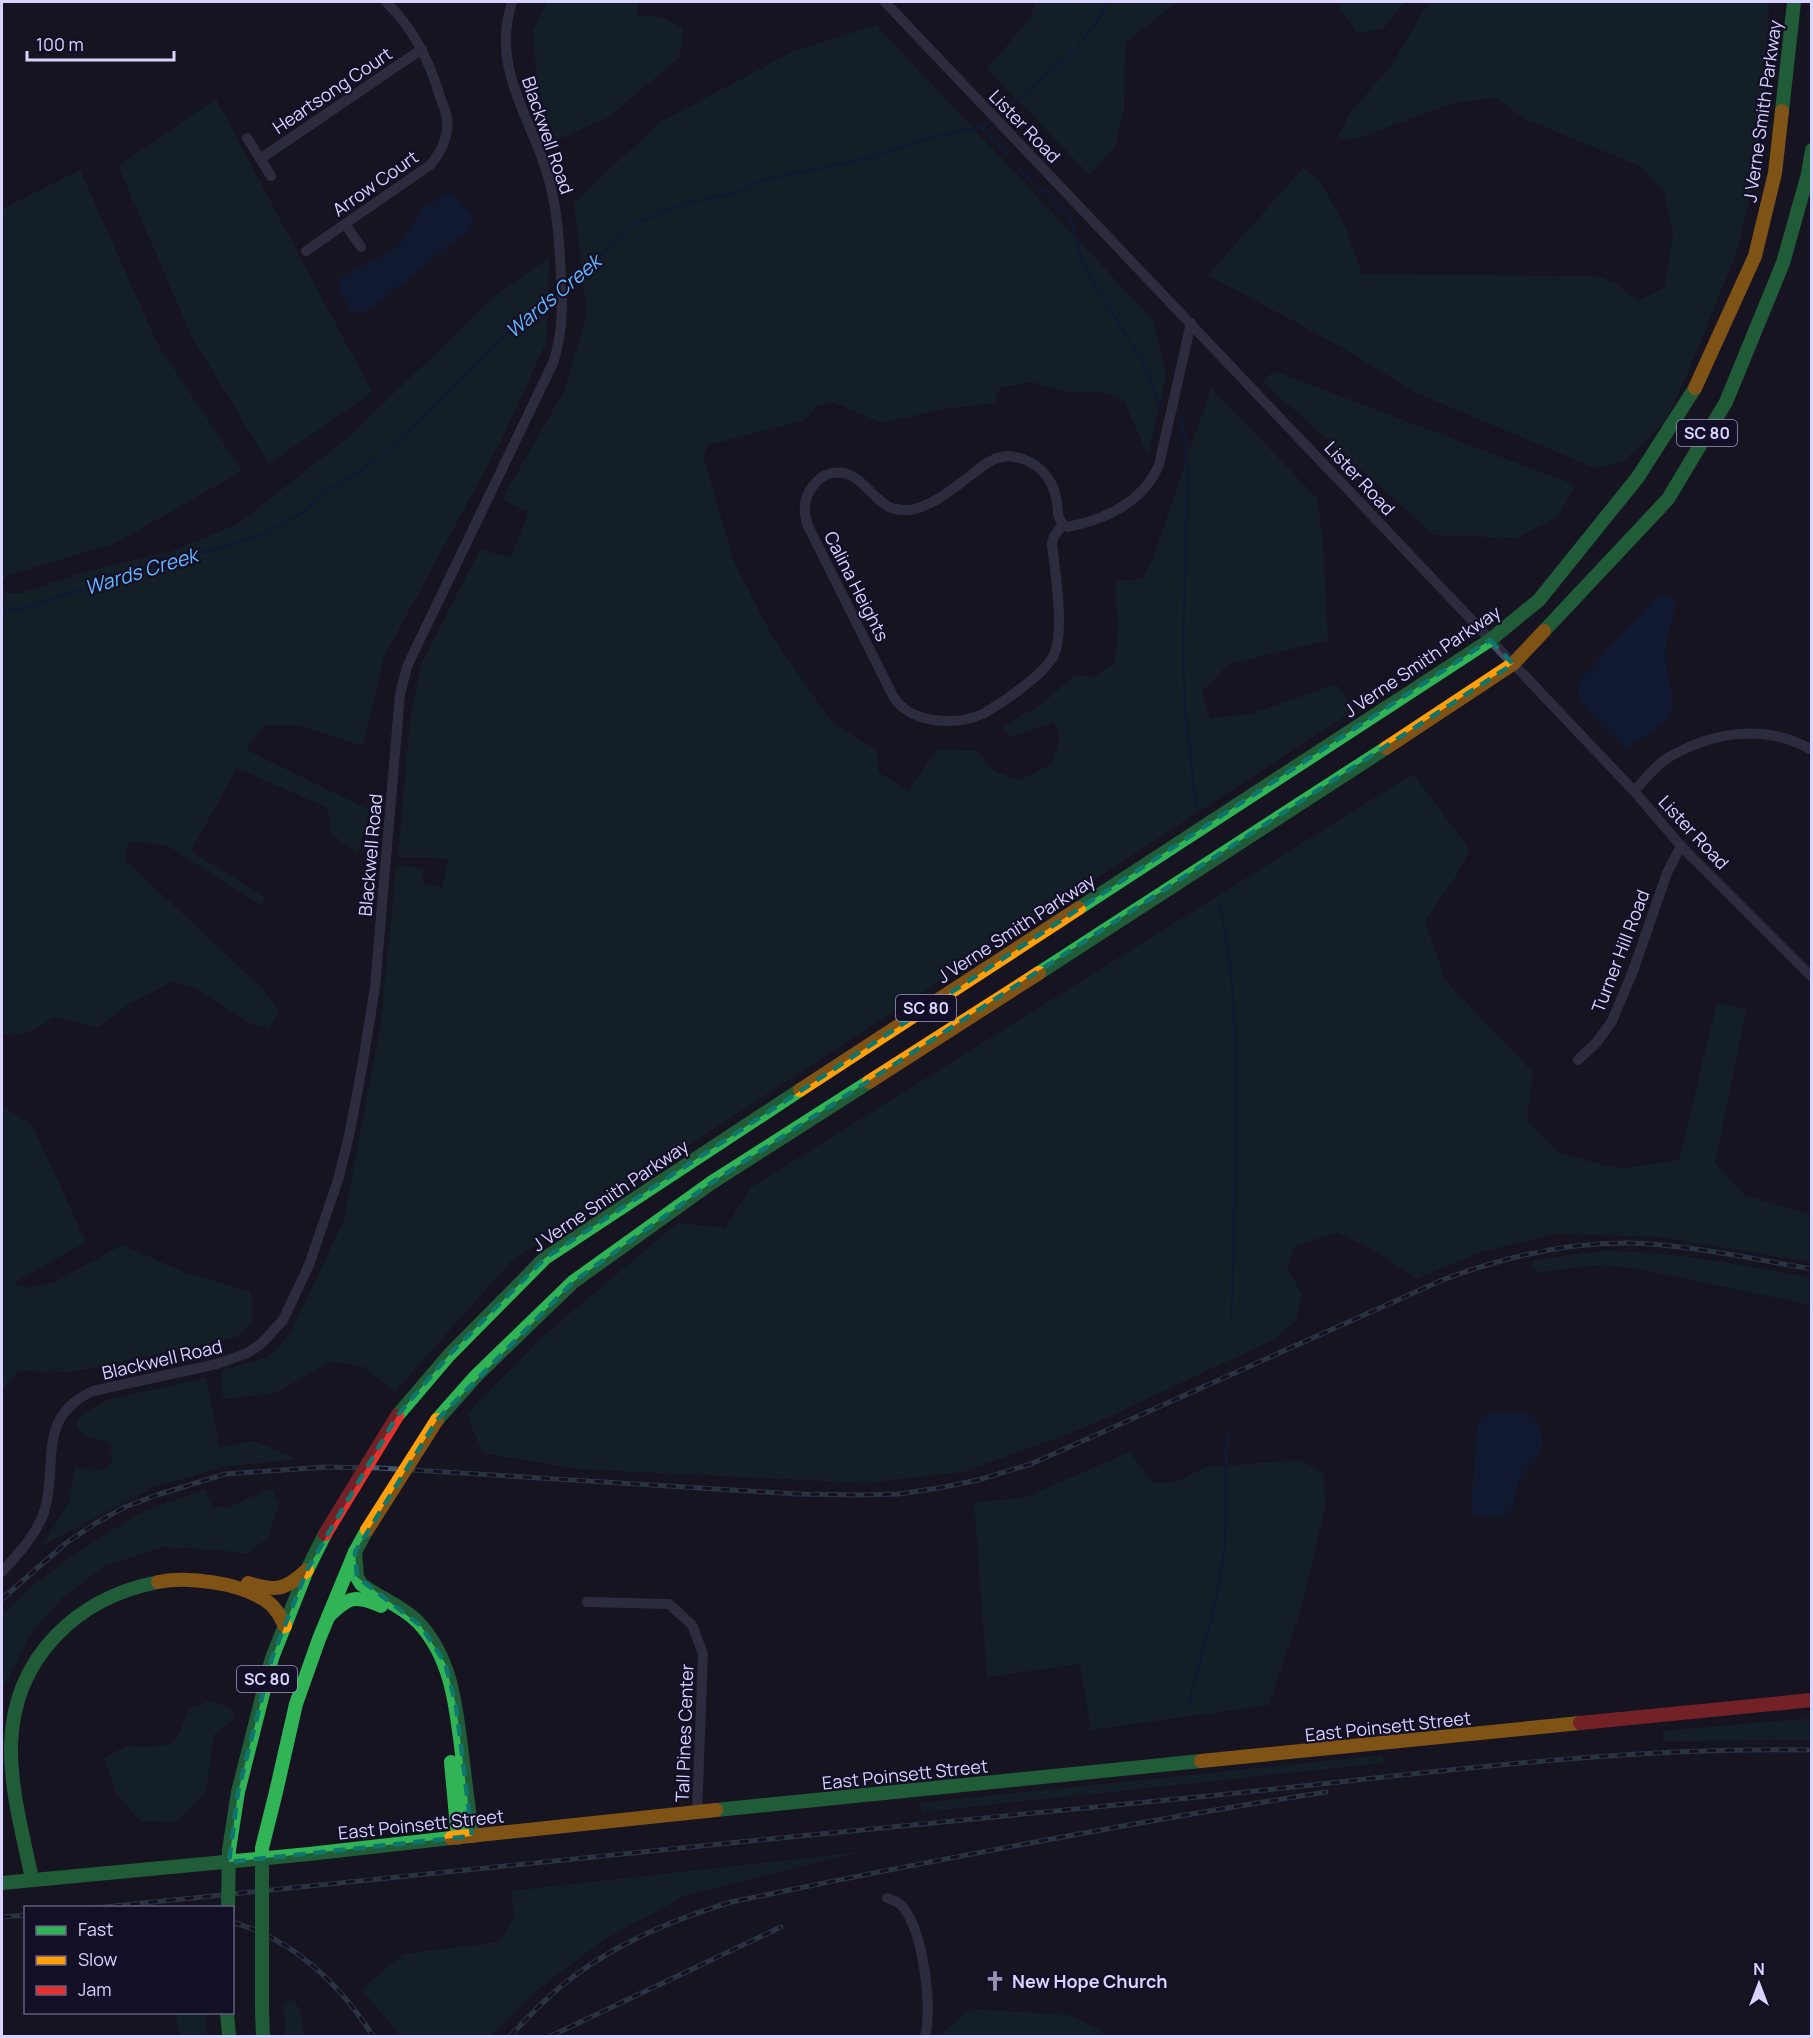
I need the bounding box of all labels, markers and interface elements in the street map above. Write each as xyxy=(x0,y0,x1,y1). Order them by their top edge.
street label: J Verne Smith Parkway xyxy=(1737,18,1787,204)
scale bar xyxy=(27,24,174,62)
text: 100 m xyxy=(36,32,84,56)
street label: Heartsong Court xyxy=(268,41,396,139)
street label: Blackwell Road xyxy=(517,73,579,197)
street label: Lister Road xyxy=(984,84,1066,168)
street label: Arrow Court xyxy=(327,145,423,221)
water label: Wards Creek xyxy=(500,246,609,344)
road number: SC 80 xyxy=(1677,420,1737,446)
street label: Lister Road xyxy=(1320,436,1400,520)
street label: Calina Heights xyxy=(819,527,895,645)
water label: Wards Creek xyxy=(81,540,204,601)
street label: J Verne Smith Parkway xyxy=(1339,599,1505,722)
street label: Lister Road xyxy=(1654,790,1734,874)
street label: Blackwell Road xyxy=(353,793,387,917)
street label: J Verne Smith Parkway xyxy=(932,868,1100,988)
street label: Turner Hill Road xyxy=(1586,886,1654,1016)
road number: SC 80 xyxy=(896,995,956,1021)
street label: J Verne Smith Parkway xyxy=(527,1133,693,1256)
street label: Blackwell Road xyxy=(99,1333,225,1385)
street label: Tall Pines Center xyxy=(670,1663,698,1803)
road number: SC 80 xyxy=(237,1666,297,1692)
street label: East Poinsett Street xyxy=(1304,1705,1472,1747)
street label: East Poinsett Street xyxy=(821,1753,989,1795)
street label: East Poinsett Street xyxy=(337,1803,505,1845)
legend xyxy=(24,1906,234,2014)
text: Fast xyxy=(78,1917,113,1941)
text: Slow xyxy=(78,1947,118,1971)
north arrow xyxy=(1729,1954,1789,2014)
text: N xyxy=(1753,1958,1765,1980)
church icon: New Hope Church xyxy=(983,1969,1007,1993)
place label: New Hope Church xyxy=(1012,1969,1168,1993)
text: Jam xyxy=(78,1977,112,2001)

